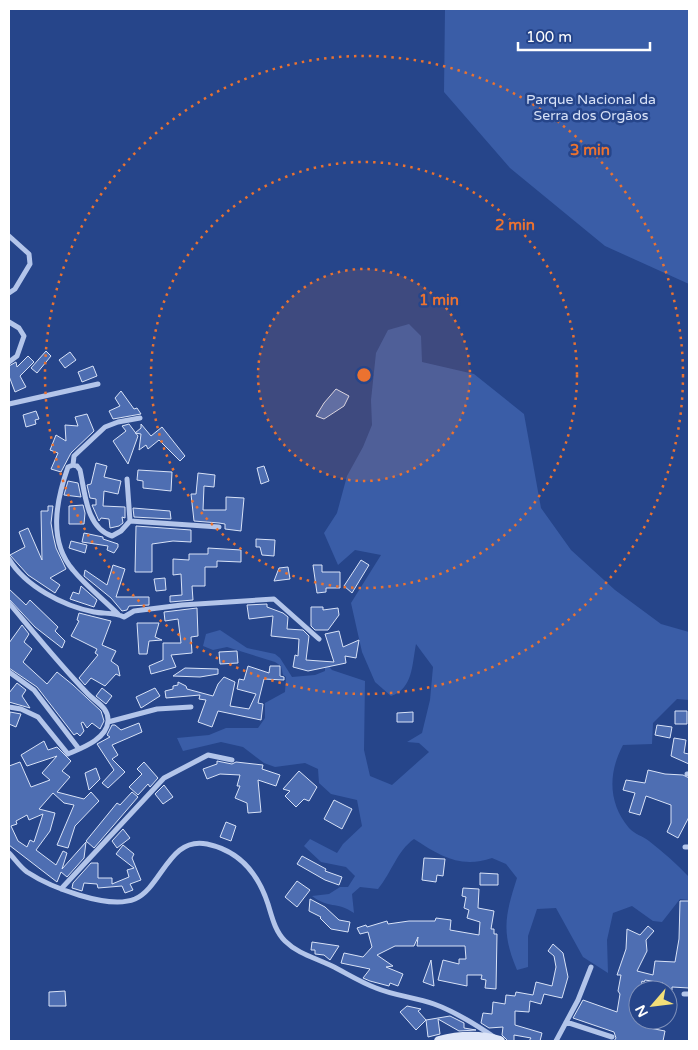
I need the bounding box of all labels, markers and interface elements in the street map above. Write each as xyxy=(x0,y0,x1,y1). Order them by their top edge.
scale bar xyxy=(518,20,650,52)
text: 100 m xyxy=(526,28,572,46)
park label: Parque Nacional da Serra dos Orgãos xyxy=(526,91,656,124)
text: 3 min xyxy=(570,141,610,159)
text: 2 min xyxy=(495,216,535,234)
text: 1 min xyxy=(419,291,459,309)
centre of rings xyxy=(355,366,373,384)
north arrow xyxy=(628,980,678,1030)
text: N xyxy=(632,1002,652,1020)

